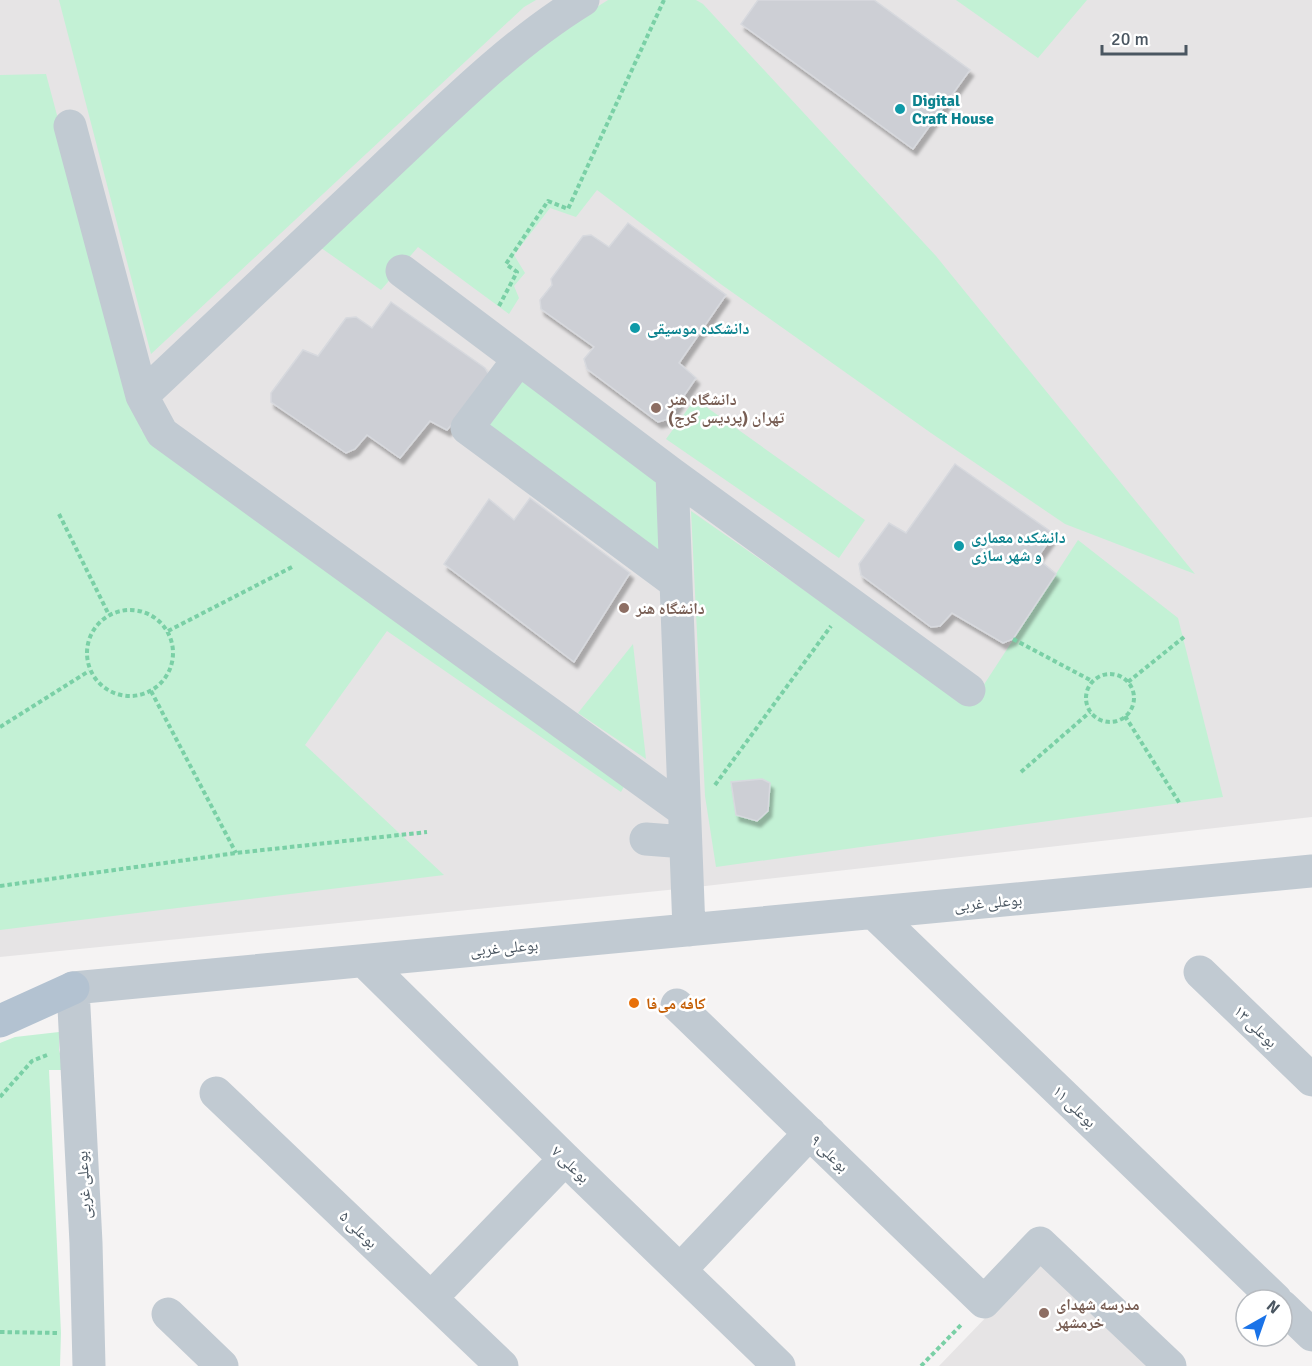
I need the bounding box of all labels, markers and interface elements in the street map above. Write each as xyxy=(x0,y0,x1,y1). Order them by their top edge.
scale bar xyxy=(1102,18,1186,56)
text: 20 m xyxy=(1111,28,1149,50)
place label: Digital Craft House xyxy=(912,91,994,129)
marker: Digital Craft House xyxy=(893,102,907,116)
place label: دانشکده موسیقی xyxy=(647,319,750,339)
marker: دانشکده موسیقی xyxy=(628,321,642,335)
place label: دانشگاه هنر تهران (پردیس کرج) xyxy=(667,390,785,428)
marker: دانشگاه هنر تهران (پردیس کرج) xyxy=(649,401,663,415)
place label: دانشکده معماری و شهر سازی xyxy=(971,528,1066,566)
marker: دانشکده معماری و شهر سازی xyxy=(952,539,966,553)
place label: دانشگاه هنر xyxy=(635,599,705,619)
marker: دانشگاه هنر xyxy=(617,601,631,615)
street label: بوعلی غربی xyxy=(953,890,1023,916)
street label: بوعلی غربی xyxy=(469,935,539,961)
place label: کافه می‌فا xyxy=(646,994,706,1014)
marker: کافه می‌فا xyxy=(627,996,641,1010)
street label: بوعلی ۱۳ xyxy=(1229,1001,1281,1052)
street label: بوعلی ۱۱ xyxy=(1048,1081,1100,1132)
street label: بوعلی ۹ xyxy=(806,1131,853,1177)
street label: بوعلی ۷ xyxy=(547,1142,594,1188)
street label: بوعلی غربی xyxy=(72,1150,96,1220)
street label: بوعلی ۵ xyxy=(335,1207,382,1253)
north arrow xyxy=(1234,1288,1294,1348)
place label: مدرسه شهدای خرمشهر xyxy=(1055,1295,1140,1333)
text: N xyxy=(1262,1296,1284,1319)
marker: مدرسه شهدای خرمشهر xyxy=(1037,1306,1051,1320)

